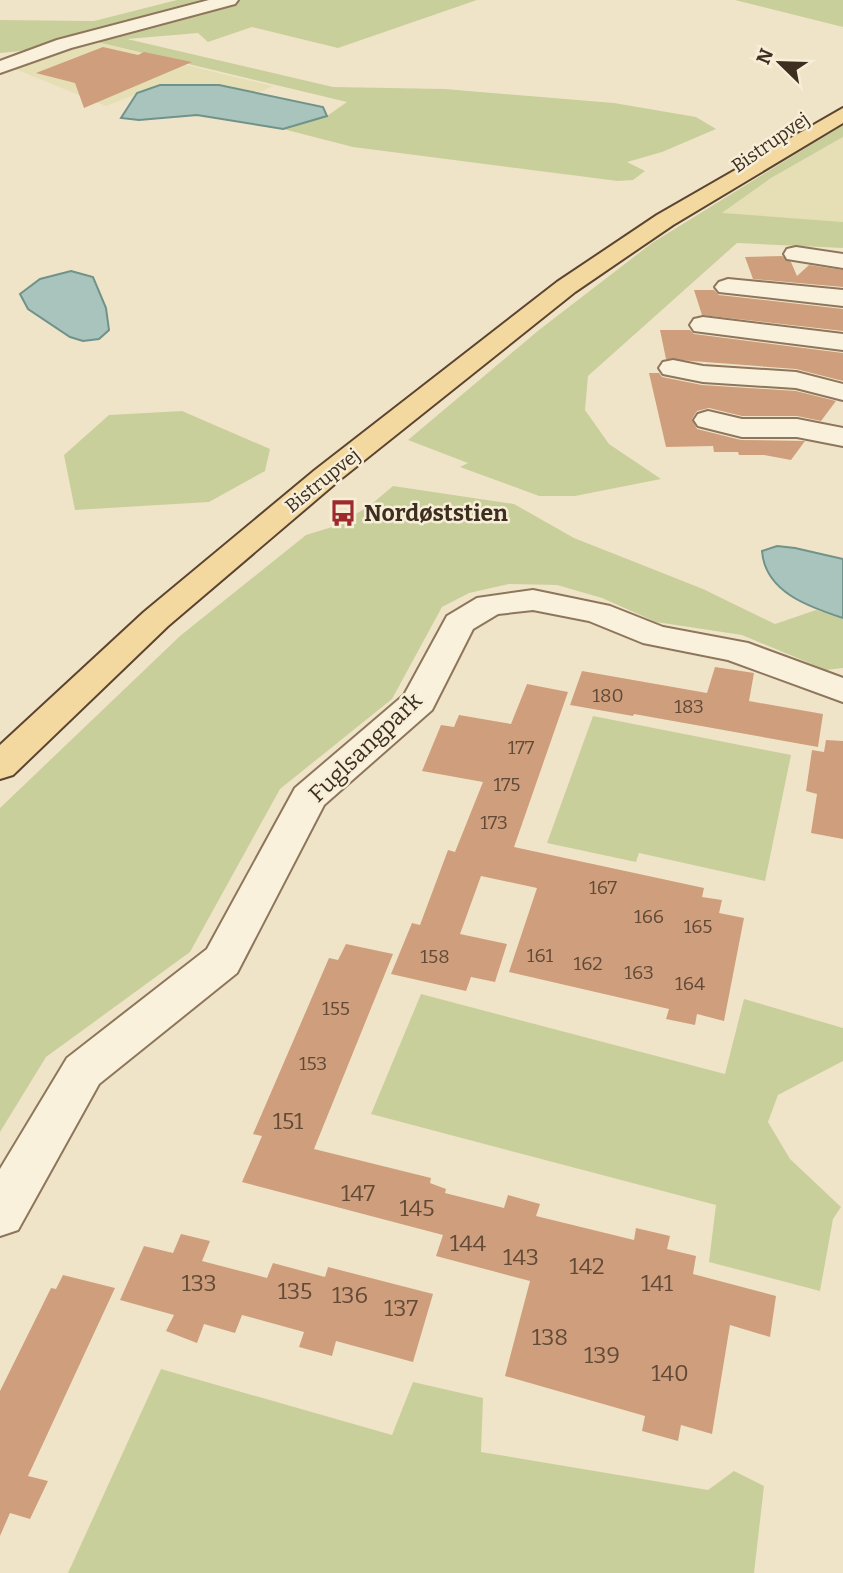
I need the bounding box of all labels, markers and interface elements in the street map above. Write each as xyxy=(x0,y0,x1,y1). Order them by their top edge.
north arrow xyxy=(745,28,815,98)
text: N xyxy=(751,45,778,68)
street label: Bistrupvej xyxy=(727,107,814,177)
street label: Bistrupvej xyxy=(280,443,364,517)
bus stop icon: Nordøststien xyxy=(328,498,358,528)
place label: Nordøststien xyxy=(364,499,508,527)
house number: 180 xyxy=(592,684,624,707)
street label: Fuglsangpark xyxy=(303,686,427,808)
house number: 183 xyxy=(674,695,704,718)
house number: 177 xyxy=(508,736,535,759)
house number: 175 xyxy=(494,773,520,796)
house number: 173 xyxy=(480,811,508,834)
house number: 167 xyxy=(589,876,618,899)
house number: 166 xyxy=(634,905,664,928)
house number: 165 xyxy=(684,915,712,938)
house number: 161 xyxy=(527,944,553,967)
house number: 158 xyxy=(420,945,450,968)
house number: 162 xyxy=(573,952,603,975)
house number: 163 xyxy=(624,961,654,984)
house number: 164 xyxy=(675,972,705,995)
house number: 155 xyxy=(322,997,350,1020)
house number: 153 xyxy=(299,1052,327,1075)
house number: 151 xyxy=(273,1107,304,1135)
house number: 147 xyxy=(341,1179,375,1207)
house number: 145 xyxy=(399,1194,435,1222)
house number: 144 xyxy=(450,1229,487,1257)
house number: 143 xyxy=(503,1243,539,1271)
house number: 142 xyxy=(569,1252,605,1280)
house number: 133 xyxy=(181,1269,217,1297)
house number: 141 xyxy=(641,1269,674,1297)
house number: 135 xyxy=(278,1277,312,1305)
house number: 136 xyxy=(332,1281,368,1309)
house number: 137 xyxy=(384,1294,418,1322)
house number: 138 xyxy=(532,1323,568,1351)
house number: 139 xyxy=(584,1341,620,1369)
house number: 140 xyxy=(651,1359,689,1387)

